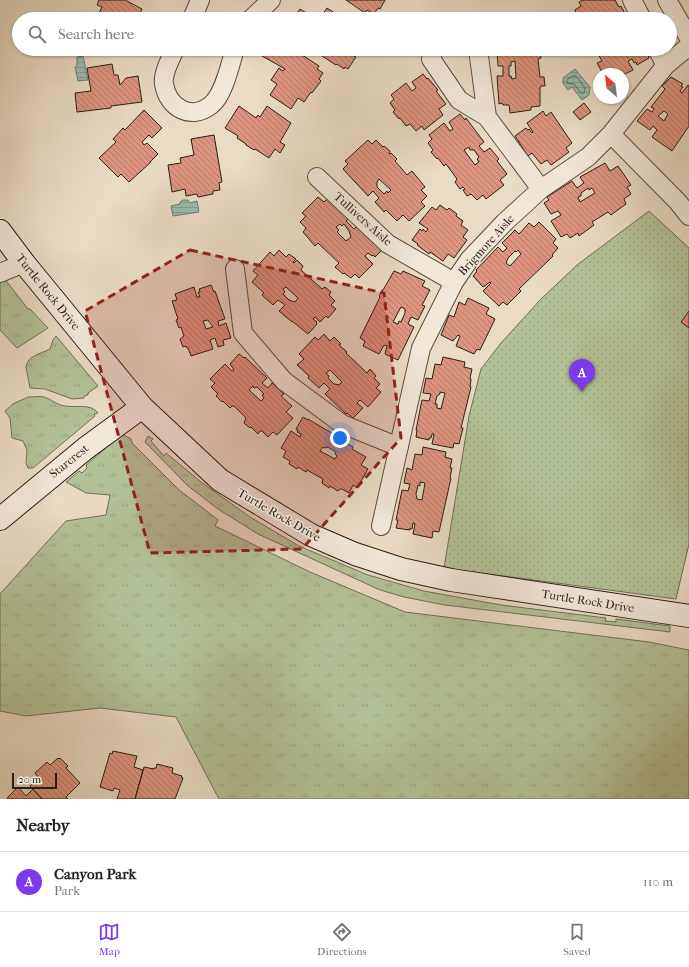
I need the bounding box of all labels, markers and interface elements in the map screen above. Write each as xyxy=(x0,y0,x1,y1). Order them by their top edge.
search box xyxy=(12,12,677,56)
icon: search xyxy=(26,23,48,45)
text: Search here xyxy=(58,25,134,43)
north arrow xyxy=(593,68,629,104)
street label: Tullivers Aisle xyxy=(331,189,395,249)
street label: Brigmore Aisle xyxy=(455,212,517,278)
street label: Turtle Rock Drive xyxy=(13,251,83,333)
pin: A xyxy=(569,359,595,392)
your location xyxy=(330,428,350,448)
street label: Starcrest xyxy=(47,441,92,481)
street label: Turtle Rock Drive xyxy=(235,486,323,545)
street label: Turtle Rock Drive xyxy=(541,587,635,615)
scale bar xyxy=(12,771,57,790)
text: 20 m xyxy=(18,773,41,786)
text: Nearby xyxy=(16,815,70,835)
text: Canyon Park xyxy=(54,865,136,883)
text: A xyxy=(25,874,33,889)
text: 110 m xyxy=(643,874,673,889)
text: Park xyxy=(54,883,80,898)
tab: Map xyxy=(98,921,120,958)
tab: Directions xyxy=(317,921,367,958)
tab: Saved xyxy=(563,921,591,958)

